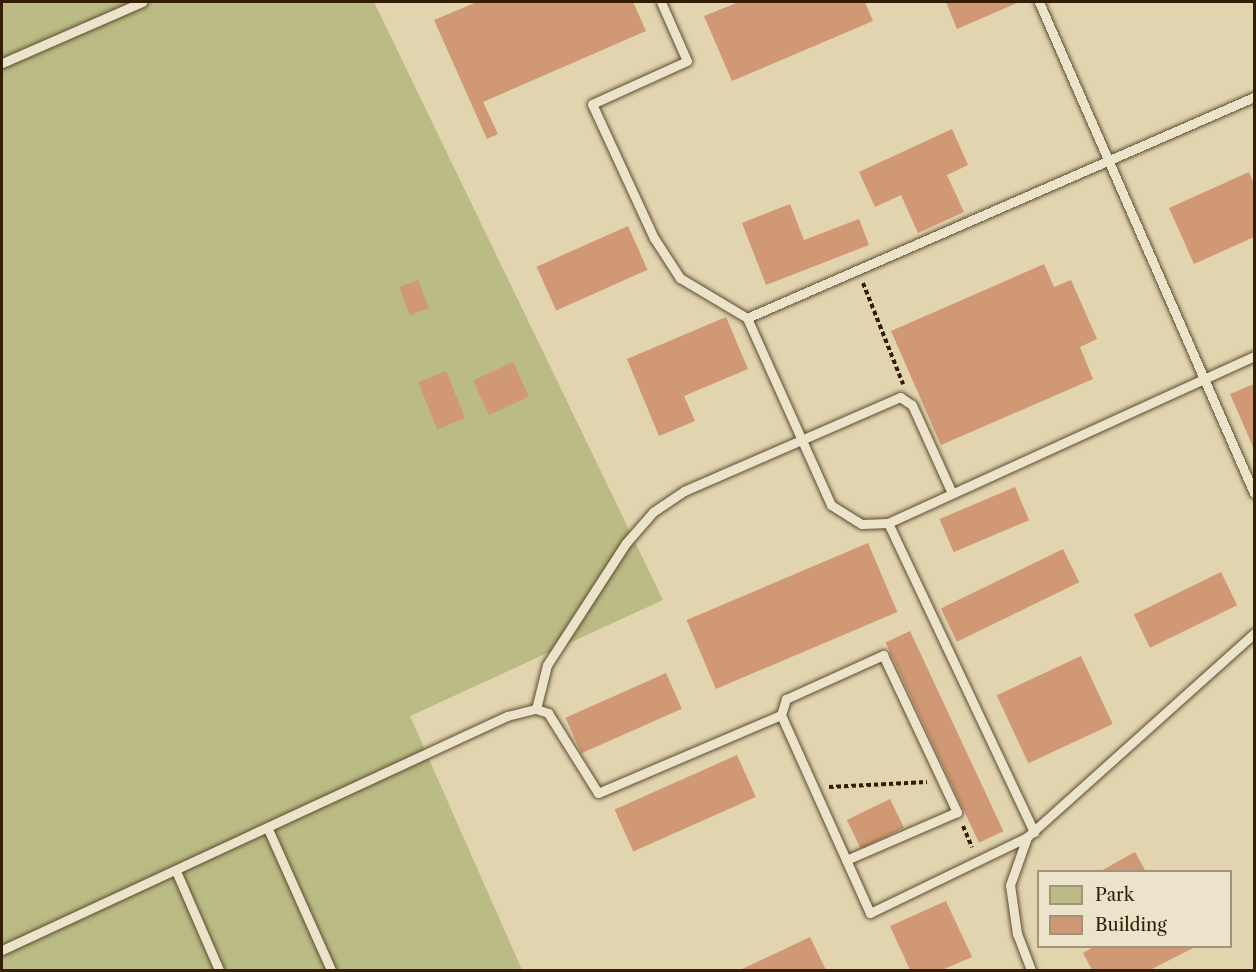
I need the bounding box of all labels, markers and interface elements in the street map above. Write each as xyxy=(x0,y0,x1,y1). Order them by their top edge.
legend xyxy=(1037,870,1232,948)
text: Park xyxy=(1095,884,1134,906)
text: Building xyxy=(1095,914,1167,936)

